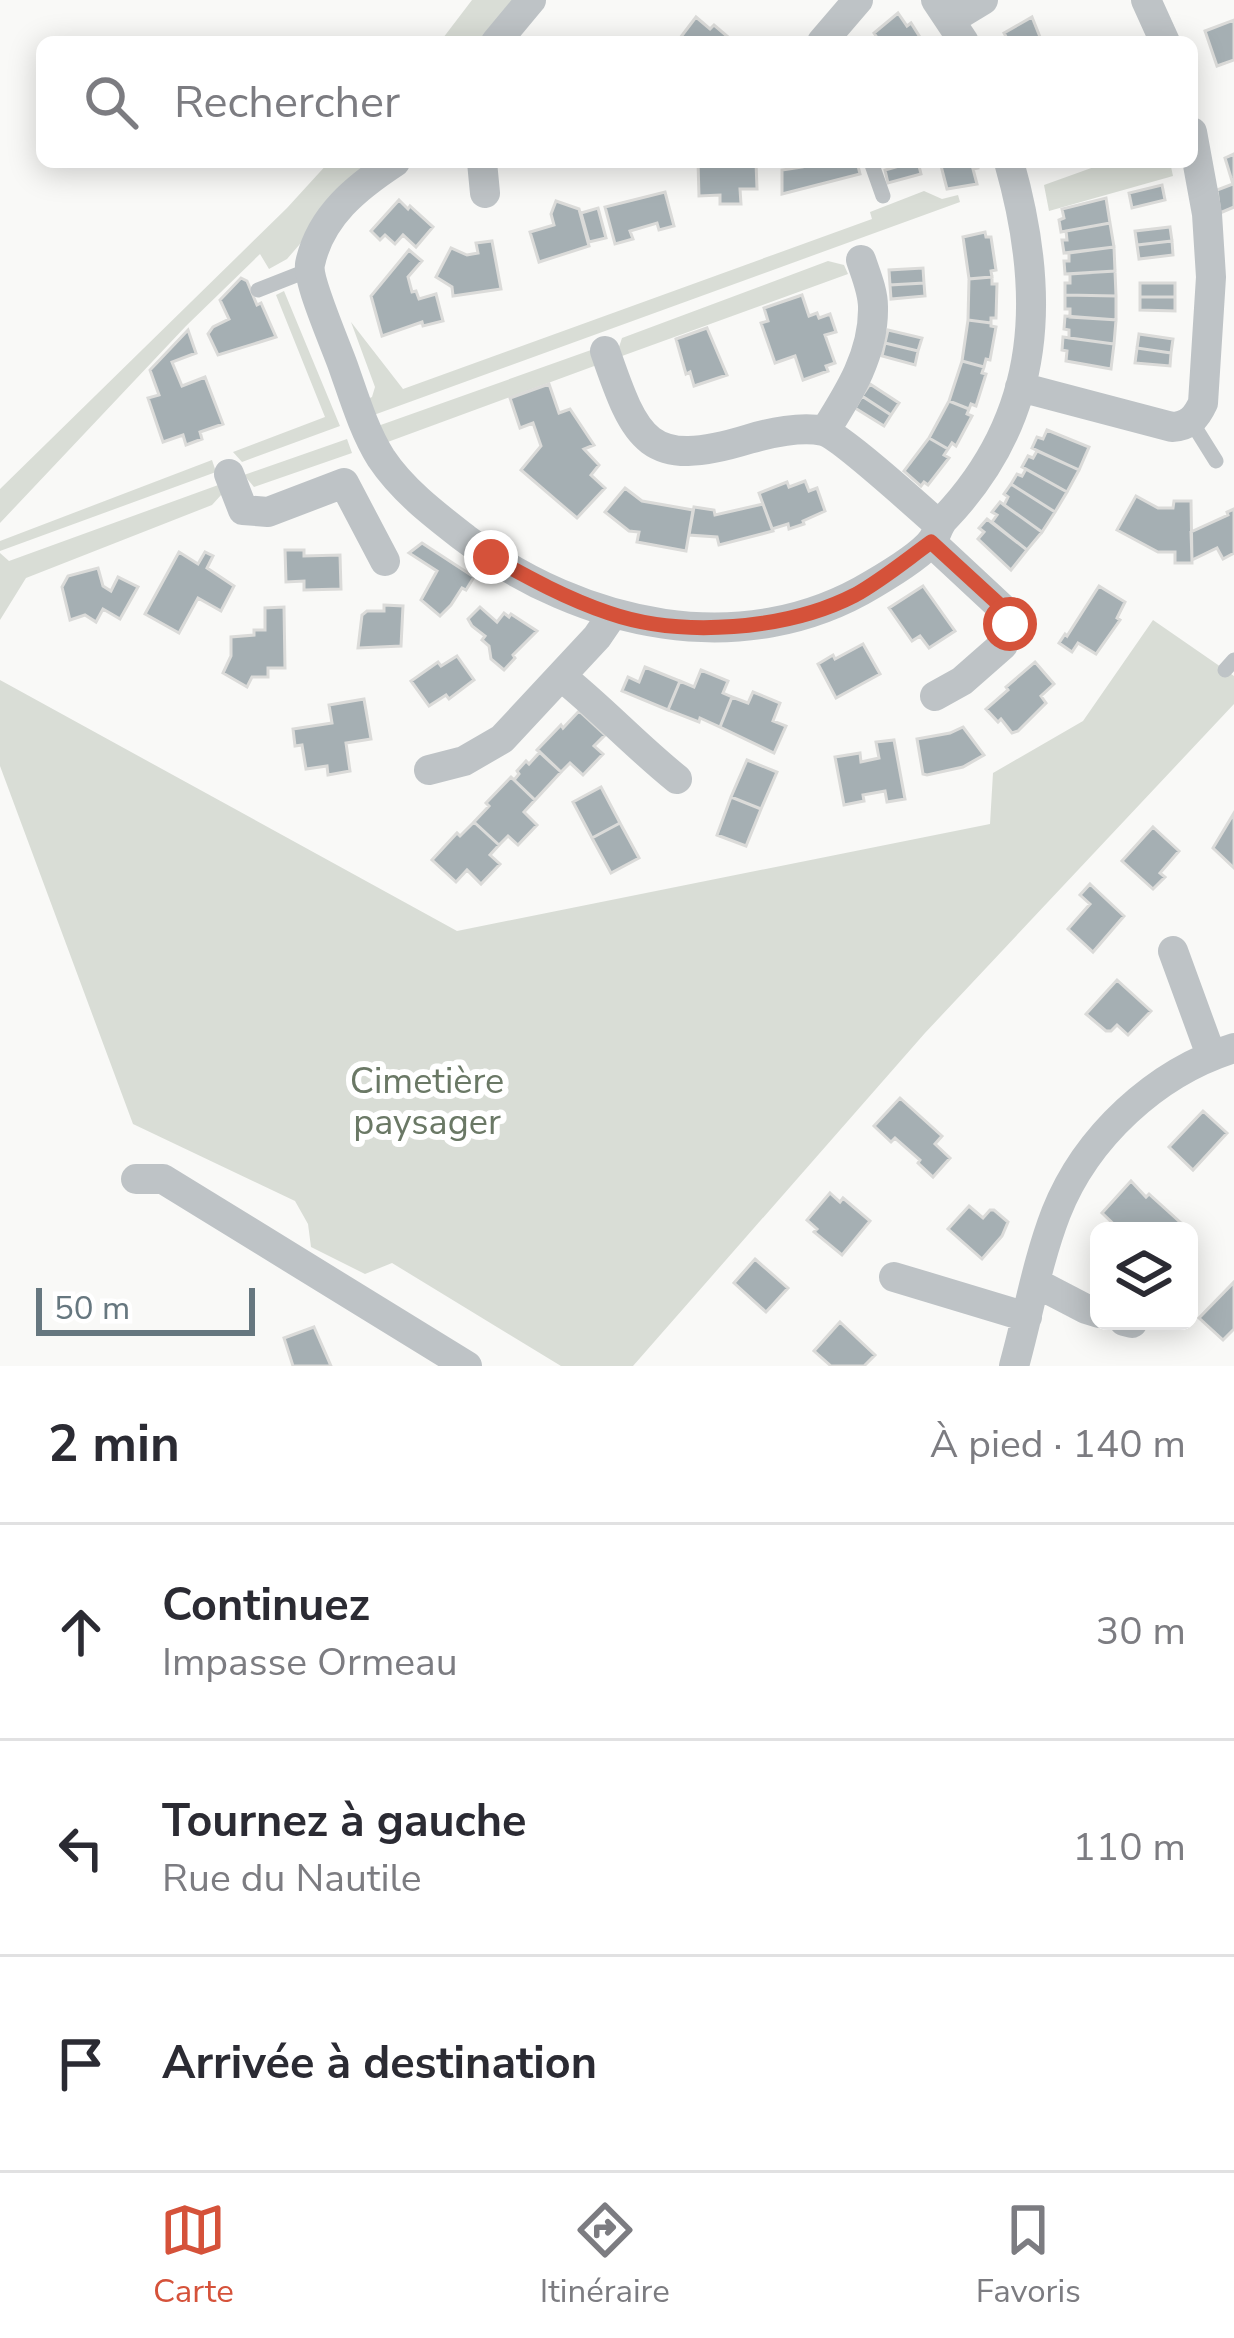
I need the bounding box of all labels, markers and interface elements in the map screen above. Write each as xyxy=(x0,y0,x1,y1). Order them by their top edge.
search box xyxy=(36,36,1198,168)
icon: search xyxy=(78,69,144,135)
text: Rechercher xyxy=(174,72,400,133)
route end xyxy=(464,530,518,584)
route start xyxy=(983,597,1037,651)
park label: Cimetière paysager xyxy=(350,1057,504,1147)
map controls xyxy=(1090,1222,1198,1330)
button: layers xyxy=(1090,1222,1198,1330)
scale bar xyxy=(36,1282,255,1335)
text: 50 m xyxy=(54,1286,130,1331)
text: 2 min xyxy=(48,1409,180,1479)
text: À pied · 140 m xyxy=(930,1418,1186,1471)
text: Continuez xyxy=(162,1575,370,1636)
icon: ahead xyxy=(48,1599,114,1665)
text: 30 m xyxy=(1096,1605,1186,1658)
text: Impasse Ormeau xyxy=(162,1636,458,1689)
text: Tournez à gauche xyxy=(162,1791,527,1852)
icon: left xyxy=(48,1815,114,1881)
text: 110 m xyxy=(1072,1821,1186,1874)
text: Rue du Nautile xyxy=(162,1852,422,1905)
icon: arrive xyxy=(48,2031,114,2097)
text: Arrivée à destination xyxy=(162,2033,597,2094)
tab: Carte xyxy=(153,2197,234,2314)
tab: Itinéraire xyxy=(540,2197,670,2314)
tab: Favoris xyxy=(976,2197,1081,2314)

